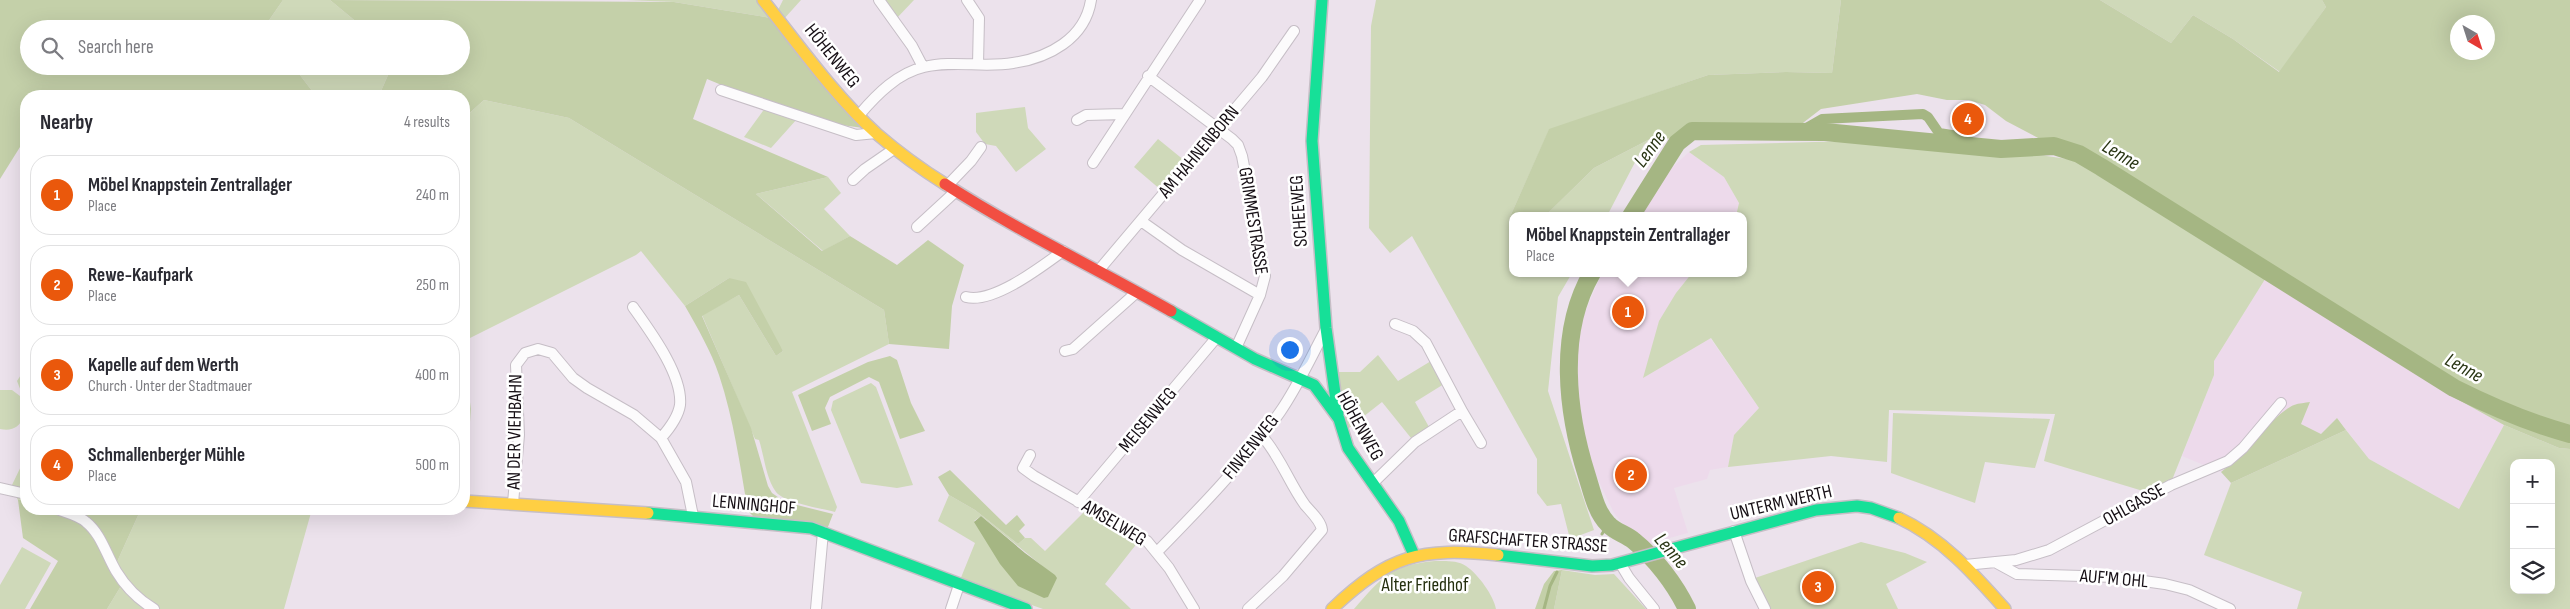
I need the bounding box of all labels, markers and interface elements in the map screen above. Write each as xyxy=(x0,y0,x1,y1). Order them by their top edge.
north arrow xyxy=(2450,15,2495,60)
street label: HÖHENWEG xyxy=(799,19,865,93)
search box xyxy=(20,20,470,75)
icon: search xyxy=(38,34,66,62)
text: Search here xyxy=(78,36,154,59)
pin: 4 xyxy=(1952,100,1984,138)
street label: AM HAHNENBORN xyxy=(1153,101,1244,204)
text: Nearby xyxy=(40,110,93,135)
text: 4 results xyxy=(404,113,450,132)
water label: Lenne xyxy=(1629,126,1671,172)
water label: Lenne xyxy=(2098,135,2144,176)
street label: GRIMMESTRASSE xyxy=(1233,165,1273,277)
text: Möbel Knappstein Zentrallager xyxy=(88,174,292,197)
street label: SCHEEWEG xyxy=(1285,174,1313,248)
text: 1 xyxy=(54,186,60,205)
text: 240 m xyxy=(416,186,449,205)
text: Place xyxy=(88,197,117,216)
popup xyxy=(1509,212,1747,277)
text: Möbel Knappstein Zentrallager xyxy=(1526,224,1730,247)
text: Place xyxy=(1526,247,1555,266)
text: Rewe-Kaufpark xyxy=(88,264,193,287)
text: 2 xyxy=(53,276,61,295)
text: 250 m xyxy=(416,276,449,295)
text: Place xyxy=(88,287,117,306)
pin: 1 xyxy=(1612,293,1644,331)
your location xyxy=(1277,337,1303,363)
water label: Lenne xyxy=(2441,348,2487,388)
text: Kapelle auf dem Werth xyxy=(88,354,239,377)
text: 3 xyxy=(53,366,61,385)
text: 400 m xyxy=(415,366,449,385)
street label: AN DER VIEHBAHN xyxy=(502,374,528,491)
text: Church · Unter der Stadtmauer xyxy=(88,377,252,396)
street label: MEISENWEG xyxy=(1114,383,1182,457)
street label: HÖHENWEG xyxy=(1332,387,1388,465)
street label: FINKENWEG xyxy=(1218,410,1284,484)
text: Schmallenberger Mühle xyxy=(88,444,245,467)
text: 4 xyxy=(53,456,61,475)
text: 500 m xyxy=(415,456,449,475)
pin: 2 xyxy=(1615,456,1647,494)
map controls xyxy=(2510,459,2555,594)
button: + xyxy=(2510,459,2555,504)
text: Place xyxy=(88,467,117,486)
street label: OHLGASSE xyxy=(2099,479,2169,531)
street label: UNTERM WERTH xyxy=(1728,480,1834,526)
street label: LENNINGHOF xyxy=(711,490,797,520)
street label: AMSELWEG xyxy=(1077,494,1150,551)
button: − xyxy=(2510,504,2555,549)
street label: GRAFSCHAFTER STRASSE xyxy=(1448,524,1608,558)
water label: Lenne xyxy=(1649,528,1693,574)
button: layers xyxy=(2510,549,2555,594)
street label: AUF'M OHL xyxy=(2078,564,2149,593)
pin: 3 xyxy=(1802,568,1834,606)
park label: Alter Friedhof xyxy=(1381,574,1469,597)

